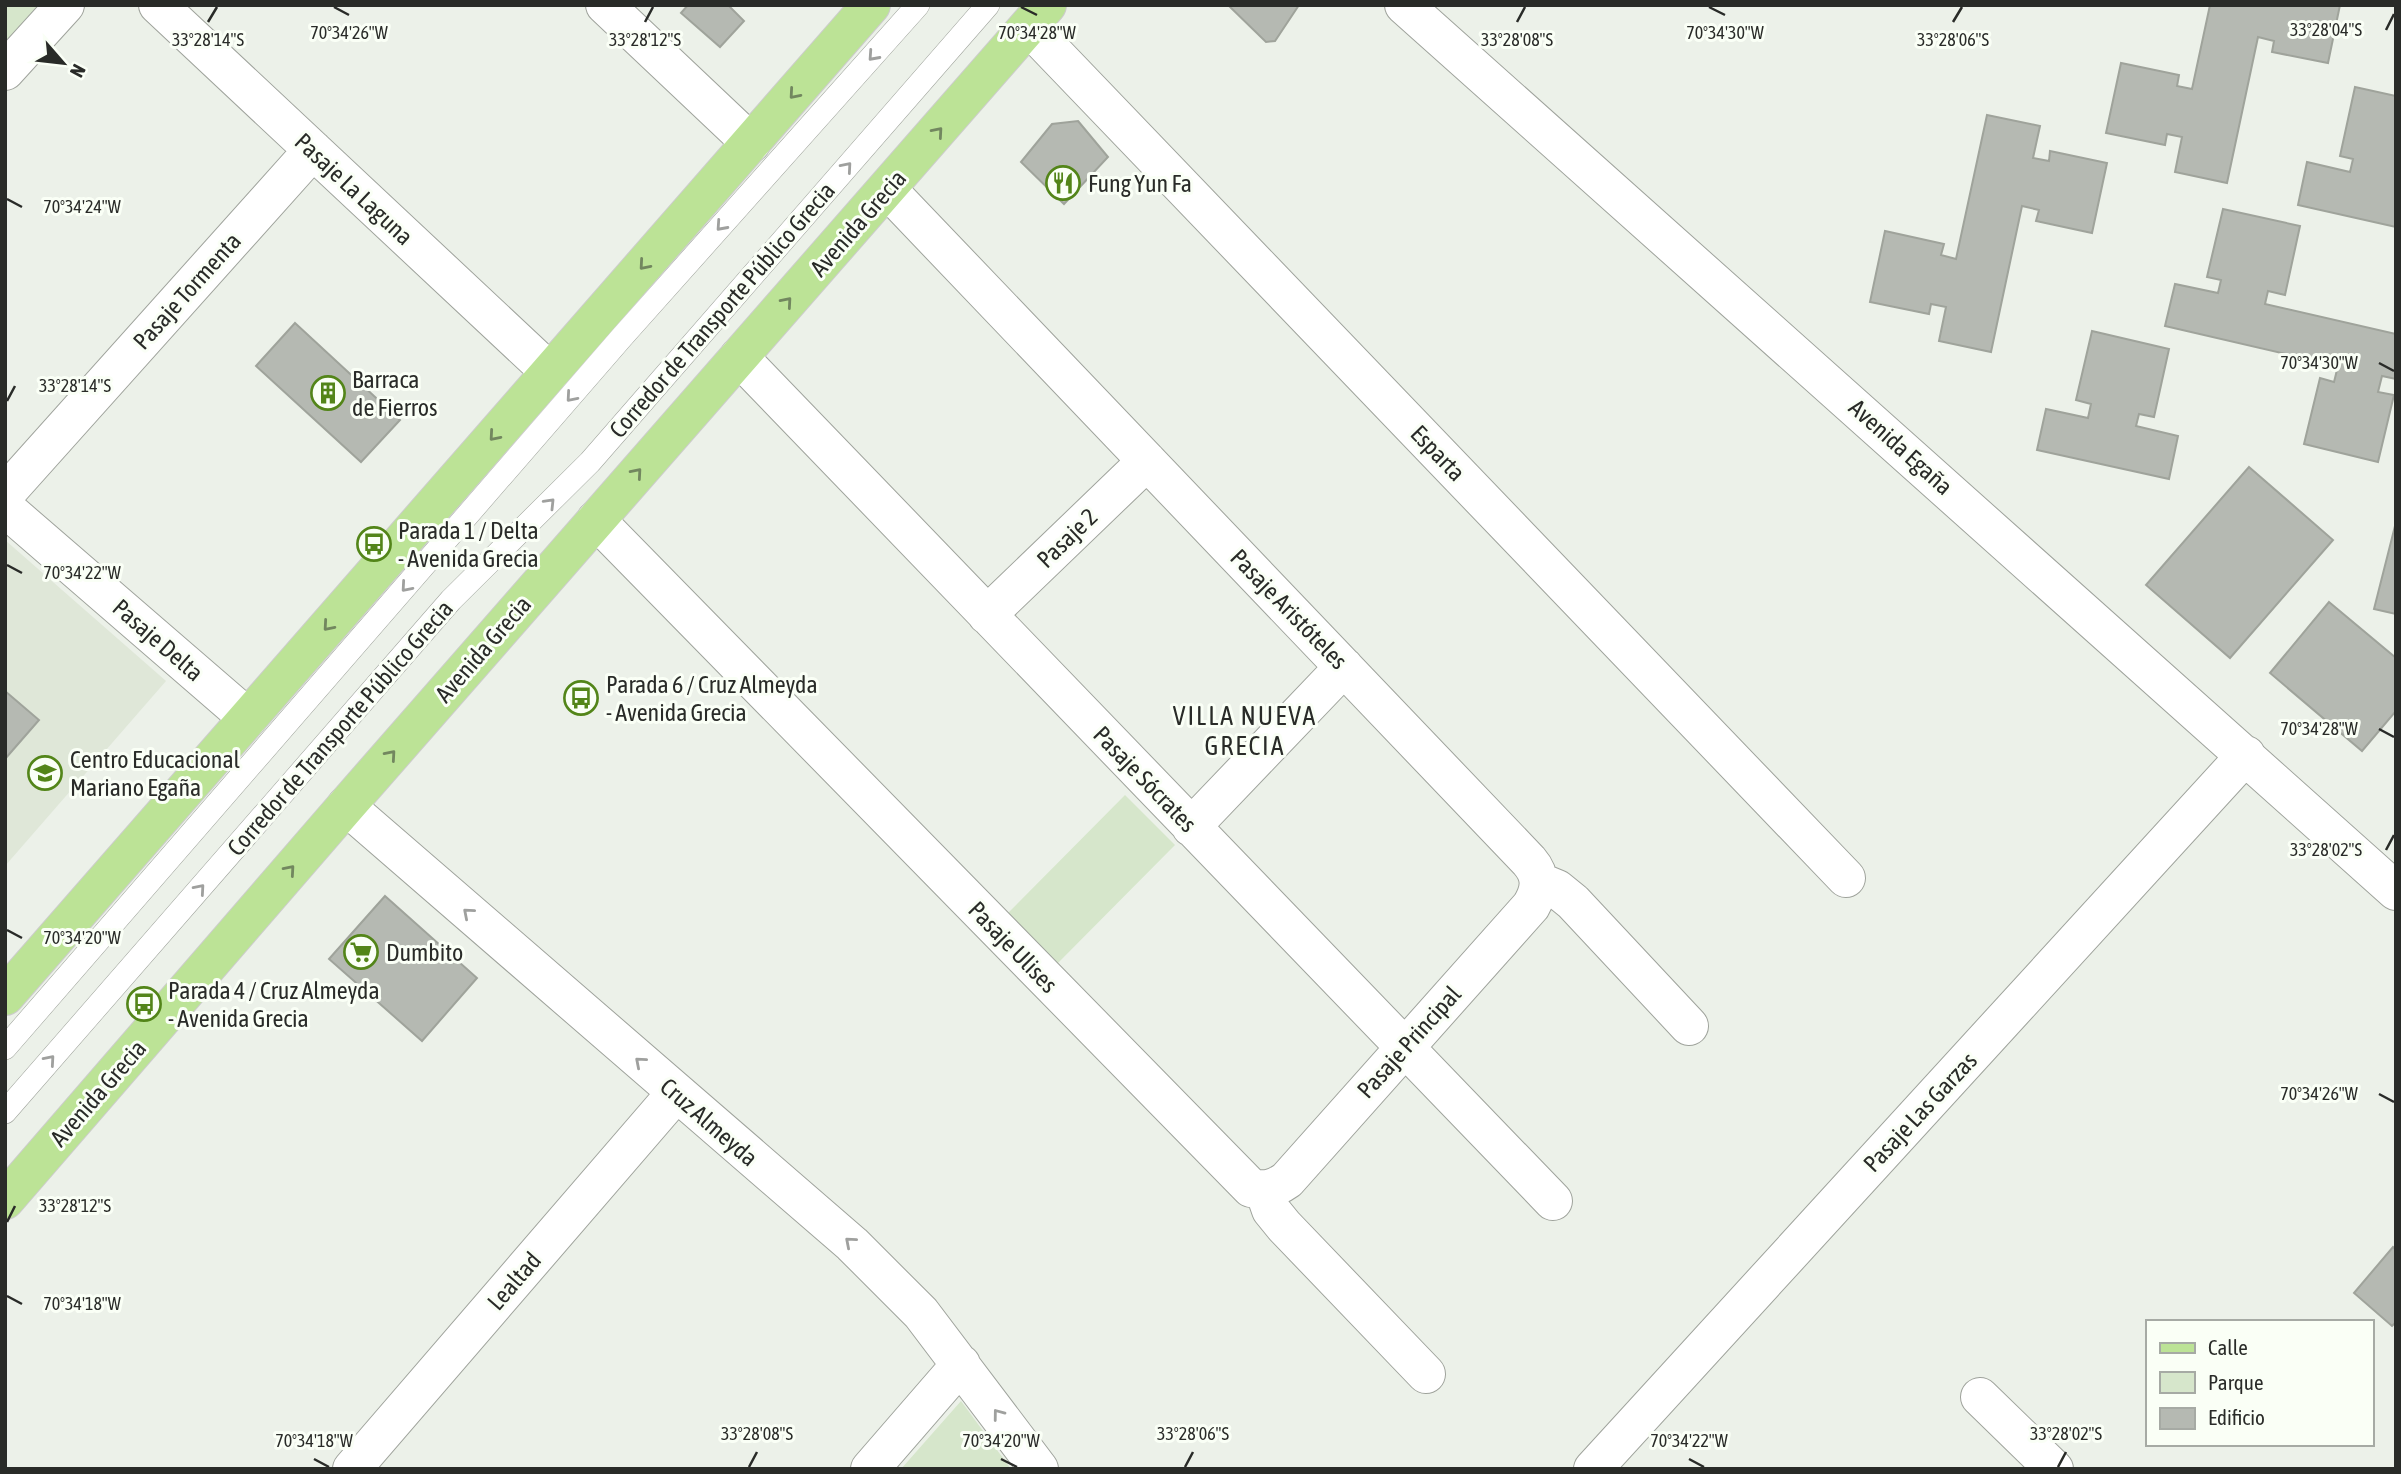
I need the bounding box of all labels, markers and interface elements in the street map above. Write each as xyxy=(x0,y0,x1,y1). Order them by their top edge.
text: 33°28'04"S xyxy=(2290,19,2362,40)
text: 70°34'26"W xyxy=(310,22,388,43)
text: 70°34'28"W xyxy=(998,22,1076,43)
text: 70°34'30"W xyxy=(1686,22,1764,43)
north arrow xyxy=(28,28,98,98)
text: 33°28'14"S xyxy=(172,29,244,50)
text: 33°28'12"S xyxy=(609,29,681,50)
text: 33°28'08"S xyxy=(1481,29,1553,50)
text: 33°28'06"S xyxy=(1917,29,1989,50)
one-way arrow xyxy=(869,48,881,61)
text: N xyxy=(66,61,90,81)
one-way arrow xyxy=(790,85,802,98)
one-way arrow xyxy=(930,127,942,140)
street label: Pasaje La Laguna xyxy=(290,128,418,250)
one-way arrow xyxy=(839,163,851,176)
restaurant icon: Fung Yun Fa xyxy=(1044,164,1082,202)
street label: Avenida Grecia xyxy=(805,165,911,281)
place label: Fung Yun Fa xyxy=(1088,170,1192,197)
street label: Corredor de Transporte Público Grecia xyxy=(604,177,840,443)
text: 70°34'24"W xyxy=(43,196,121,217)
one-way arrow xyxy=(717,218,730,231)
street label: Pasaje Tormenta xyxy=(128,227,246,355)
one-way arrow xyxy=(640,257,652,270)
one-way arrow xyxy=(779,297,792,310)
text: 70°34'30"W xyxy=(2280,352,2358,373)
place label: Barraca de Fierros xyxy=(352,366,438,421)
building icon: Barraca de Fierros xyxy=(309,374,347,412)
text: 33°28'14"S xyxy=(39,375,111,396)
one-way arrow xyxy=(567,389,579,402)
street label: Avenida Egaña xyxy=(1844,394,1958,500)
street label: Esparta xyxy=(1405,420,1471,486)
one-way arrow xyxy=(490,428,502,441)
one-way arrow xyxy=(629,468,641,481)
one-way arrow xyxy=(541,498,554,511)
street label: Pasaje 2 xyxy=(1031,503,1103,573)
place label: Parada 1 / Delta - Avenida Grecia xyxy=(398,517,539,572)
bus stop icon: Parada 1 / Delta - Avenida Grecia xyxy=(355,525,393,563)
street label: Pasaje Aristóteles xyxy=(1225,544,1353,674)
text: 70°34'22"W xyxy=(43,562,121,583)
one-way arrow xyxy=(402,579,414,592)
street label: Avenida Grecia xyxy=(430,591,536,707)
street label: Pasaje Delta xyxy=(107,594,209,686)
street label: Corredor de Transporte Público Grecia xyxy=(222,595,458,861)
one-way arrow xyxy=(324,618,336,631)
place label: Parada 6 / Cruz Almeyda - Avenida Grecia xyxy=(606,671,818,726)
bus stop icon: Parada 6 / Cruz Almeyda - Avenida Grecia xyxy=(562,679,600,717)
district label: VILLA NUEVA GRECIA xyxy=(1173,701,1317,761)
text: 70°34'28"W xyxy=(2280,718,2358,739)
street label: Pasaje Sócrates xyxy=(1088,721,1202,837)
place label: Centro Educacional Mariano Egaña xyxy=(70,746,241,801)
one-way arrow xyxy=(382,750,395,763)
school or university icon: Centro Educacional Mariano Egaña xyxy=(26,754,64,792)
text: 33°28'02"S xyxy=(2290,839,2362,860)
one-way arrow xyxy=(282,866,294,879)
one-way arrow xyxy=(192,884,204,897)
street label: Pasaje Ulises xyxy=(963,896,1063,998)
one-way arrow xyxy=(464,909,477,921)
text: 70°34'20"W xyxy=(43,927,121,948)
supermarket icon: Dumbito xyxy=(342,933,380,971)
place label: Dumbito xyxy=(386,939,463,966)
place label: Parada 4 / Cruz Almeyda - Avenida Grecia xyxy=(168,977,380,1032)
street label: Pasaje Principal xyxy=(1352,980,1467,1103)
bus stop icon: Parada 4 / Cruz Almeyda - Avenida Grecia xyxy=(125,985,163,1023)
street label: Avenida Grecia xyxy=(45,1035,151,1151)
street label: Pasaje Las Garzas xyxy=(1858,1047,1982,1177)
one-way arrow xyxy=(42,1056,54,1069)
one-way arrow xyxy=(635,1058,648,1070)
street label: Cruz Almeyda xyxy=(655,1073,763,1171)
text: 70°34'26"W xyxy=(2280,1083,2358,1104)
text: 33°28'12"S xyxy=(39,1195,111,1216)
one-way arrow xyxy=(845,1238,858,1250)
street label: Lealtad xyxy=(482,1247,546,1315)
text: 70°34'18"W xyxy=(43,1293,121,1314)
legend xyxy=(2146,1320,2373,1446)
text: Calle xyxy=(2208,1335,2248,1359)
text: Parque xyxy=(2208,1370,2263,1394)
text: Edificio xyxy=(2208,1405,2265,1429)
one-way arrow xyxy=(994,1409,1006,1422)
text: 33°28'08"S xyxy=(721,1423,793,1444)
text: 33°28'06"S xyxy=(1157,1423,1229,1444)
text: 33°28'02"S xyxy=(2030,1423,2102,1444)
text: 70°34'18"W xyxy=(275,1430,353,1451)
text: 70°34'20"W xyxy=(962,1430,1040,1451)
text: 70°34'22"W xyxy=(1650,1430,1728,1451)

